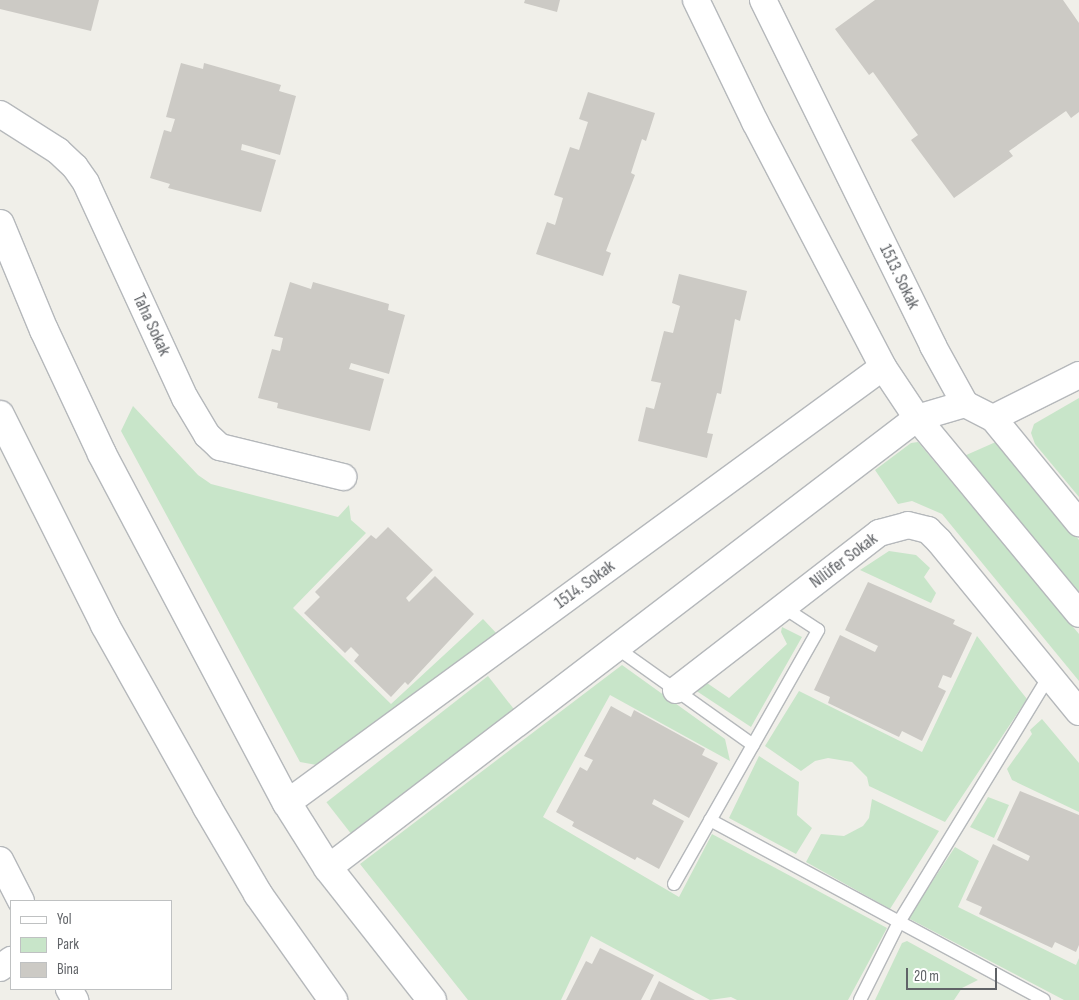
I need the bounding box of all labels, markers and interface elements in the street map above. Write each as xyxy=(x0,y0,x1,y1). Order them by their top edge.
street label: 1513. Sokak xyxy=(874,241,924,313)
street label: Taha Sokak xyxy=(127,290,175,360)
street label: Nilüfer Sokak xyxy=(806,529,882,593)
street label: 1514. Sokak xyxy=(551,556,619,614)
legend xyxy=(10,900,172,990)
text: Yol xyxy=(57,910,72,929)
text: Park xyxy=(57,935,79,954)
scale bar xyxy=(909,958,1000,990)
text: Bina xyxy=(57,960,79,979)
text: 20 m xyxy=(914,967,939,986)

